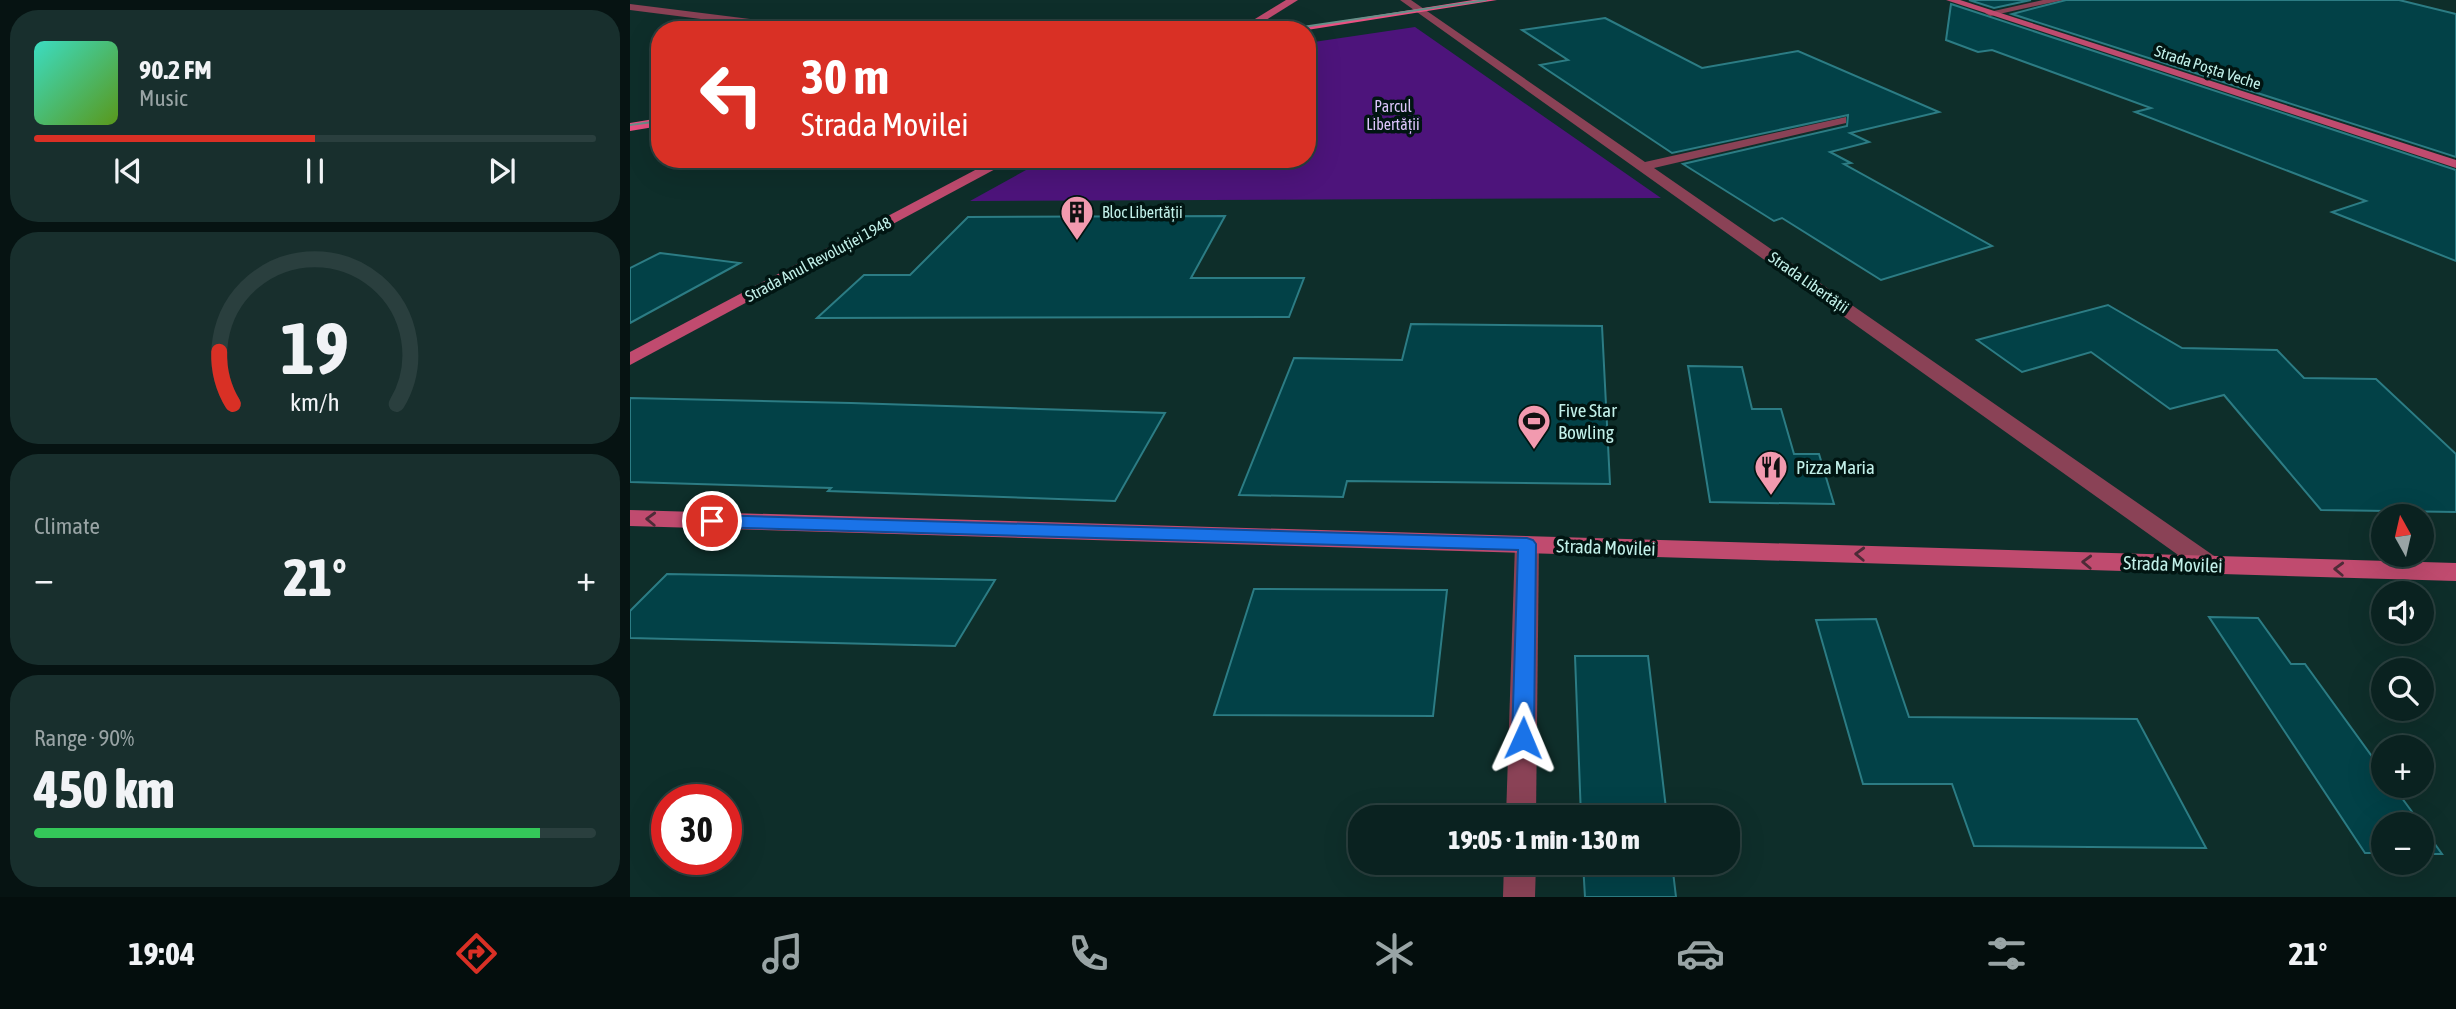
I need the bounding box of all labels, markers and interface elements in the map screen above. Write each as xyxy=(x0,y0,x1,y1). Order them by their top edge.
street label: Strada Poșta Veche xyxy=(2152,41,2264,94)
text: 30 m xyxy=(801,48,889,104)
icon: left xyxy=(686,49,777,140)
text: 90.2 FM xyxy=(139,55,212,85)
text: Music xyxy=(139,85,187,111)
park label: Parcul Libertății xyxy=(1366,97,1420,134)
text: Strada Movilei xyxy=(801,106,969,143)
icon: previous xyxy=(109,152,147,190)
icon: pause xyxy=(296,152,334,190)
icon: next xyxy=(483,152,521,190)
building icon: Bloc Libertății xyxy=(1058,193,1096,242)
place label: Bloc Libertății xyxy=(1102,203,1183,222)
street label: Strada Anul Revoluției 1948 xyxy=(742,213,895,306)
street label: Strada Libertății xyxy=(1765,248,1853,317)
text: 19 xyxy=(281,306,349,389)
text: km/h xyxy=(290,387,340,415)
place label: Five Star Bowling xyxy=(1558,399,1617,443)
sports icon: Five Star Bowling xyxy=(1515,402,1553,451)
restaurant icon: Pizza Maria xyxy=(1752,448,1790,497)
place label: Pizza Maria xyxy=(1796,456,1875,478)
pin xyxy=(682,491,742,551)
icon: arrive xyxy=(693,502,731,540)
north arrow xyxy=(2371,504,2434,567)
map controls xyxy=(2371,504,2434,875)
one-way arrow xyxy=(645,511,655,527)
text: Climate xyxy=(34,513,100,539)
street label: Strada Movilei xyxy=(1556,534,1656,560)
text: 21° xyxy=(283,547,347,607)
one-way arrow xyxy=(1854,547,1865,562)
street label: Strada Movilei xyxy=(2123,551,2223,577)
one-way arrow xyxy=(2081,554,2092,569)
text: − xyxy=(34,556,54,599)
text: + xyxy=(576,556,596,599)
one-way arrow xyxy=(2333,561,2344,577)
button: sound xyxy=(2371,581,2434,644)
button: search xyxy=(2371,658,2434,721)
position arrow xyxy=(1486,701,1560,775)
text: Range · 90% xyxy=(34,725,134,751)
button: + xyxy=(2371,735,2434,798)
text: 450 km xyxy=(34,759,175,819)
speed limit sign: 30 xyxy=(651,784,742,875)
button: − xyxy=(2371,812,2434,875)
text: 19:05 · 1 min · 130 m xyxy=(1448,825,1640,855)
icon: directions xyxy=(452,929,501,978)
icon: music xyxy=(758,929,807,978)
icon: phone xyxy=(1064,929,1113,978)
icon: climate xyxy=(1370,929,1419,978)
icon: car xyxy=(1676,929,1725,978)
icon: filters xyxy=(1982,929,2031,978)
text: 19:04 xyxy=(129,935,195,972)
text: 21° xyxy=(2288,935,2327,972)

